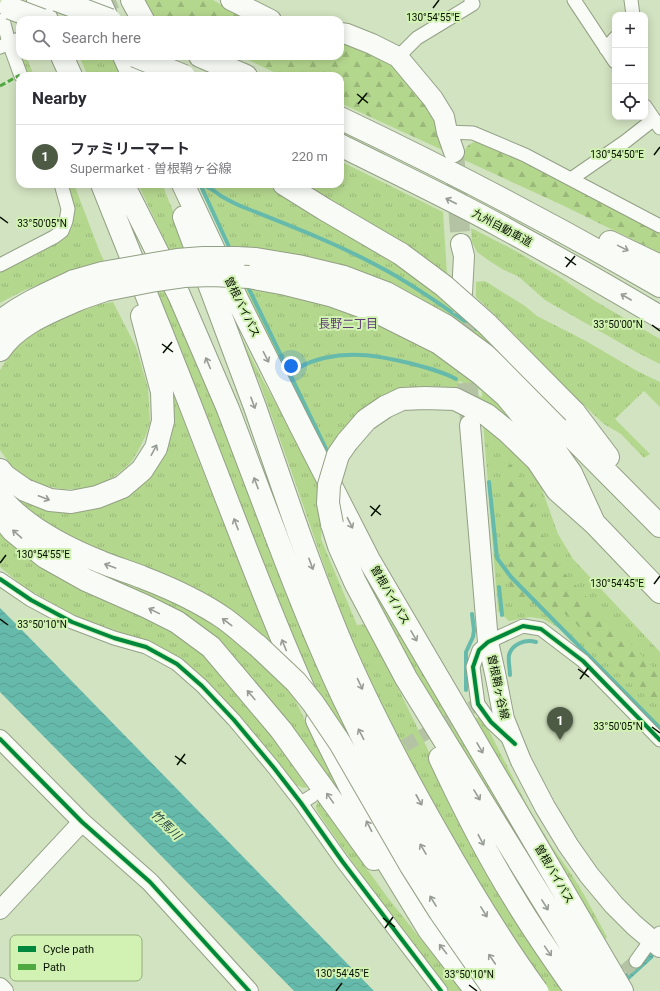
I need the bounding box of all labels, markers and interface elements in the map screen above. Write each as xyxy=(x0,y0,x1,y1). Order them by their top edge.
text: 130°54'55"E xyxy=(406,12,460,23)
map controls xyxy=(612,12,648,120)
button: + xyxy=(612,12,648,48)
search box xyxy=(16,16,344,60)
icon: search xyxy=(30,27,52,49)
text: Search here xyxy=(62,29,141,47)
button: − xyxy=(612,48,648,84)
button: locate xyxy=(612,84,648,120)
text: Nearby xyxy=(32,88,87,108)
text: ファミリーマート xyxy=(70,140,190,158)
text: 1 xyxy=(41,149,49,164)
text: 220 m xyxy=(291,149,328,164)
text: 130°54'50"E xyxy=(590,149,644,160)
text: Supermarket · 曽根鞘ヶ谷線 xyxy=(70,161,232,176)
one-way arrow xyxy=(445,197,457,204)
street label: 九州自動車道 xyxy=(470,207,534,249)
text: 33°50'05"N xyxy=(17,218,67,229)
one-way arrow xyxy=(616,245,628,252)
street label: 曽根バイパス xyxy=(222,275,262,339)
one-way arrow xyxy=(620,293,632,301)
district label: 長野二丁目 xyxy=(318,317,378,331)
text: 33°50'00"N xyxy=(593,319,643,330)
one-way arrow xyxy=(263,351,270,363)
your location xyxy=(281,356,301,376)
one-way arrow xyxy=(204,357,211,369)
one-way arrow xyxy=(250,397,258,409)
one-way arrow xyxy=(151,444,158,456)
one-way arrow xyxy=(252,478,260,490)
one-way arrow xyxy=(38,494,50,502)
one-way arrow xyxy=(347,517,354,529)
one-way arrow xyxy=(232,518,240,530)
one-way arrow xyxy=(12,530,22,539)
text: 130°54'55"E xyxy=(16,549,70,560)
one-way arrow xyxy=(307,558,315,570)
one-way arrow xyxy=(105,561,117,569)
street label: 曽根バイパス xyxy=(368,563,412,627)
text: 130°54'45"E xyxy=(590,578,644,589)
one-way arrow xyxy=(149,607,161,614)
one-way arrow xyxy=(222,617,233,626)
text: 33°50'10"N xyxy=(17,619,67,630)
one-way arrow xyxy=(410,630,418,642)
one-way arrow xyxy=(280,639,288,651)
street label: 曽根鞘ヶ谷線 xyxy=(485,653,511,721)
one-way arrow xyxy=(357,678,364,690)
one-way arrow xyxy=(247,689,256,700)
pin: 1 xyxy=(547,707,573,740)
text: 33°50'05"N xyxy=(593,721,643,732)
one-way arrow xyxy=(357,728,364,740)
one-way arrow xyxy=(476,742,484,754)
one-way arrow xyxy=(473,789,481,800)
one-way arrow xyxy=(326,792,334,803)
one-way arrow xyxy=(416,794,423,806)
water label: 竹馬川 xyxy=(148,807,185,844)
one-way arrow xyxy=(365,820,373,832)
one-way arrow xyxy=(478,834,485,846)
street label: 曽根バイパス xyxy=(532,842,576,906)
one-way arrow xyxy=(418,843,426,855)
one-way arrow xyxy=(429,896,437,907)
one-way arrow xyxy=(542,899,550,911)
one-way arrow xyxy=(481,906,489,918)
legend xyxy=(10,935,142,981)
text: Cycle path xyxy=(43,943,94,956)
one-way arrow xyxy=(439,944,448,955)
one-way arrow xyxy=(544,945,552,956)
one-way arrow xyxy=(488,954,496,965)
text: Path xyxy=(43,961,66,974)
text: 130°54'45"E xyxy=(315,968,369,979)
text: 33°50'10"N xyxy=(444,969,494,980)

